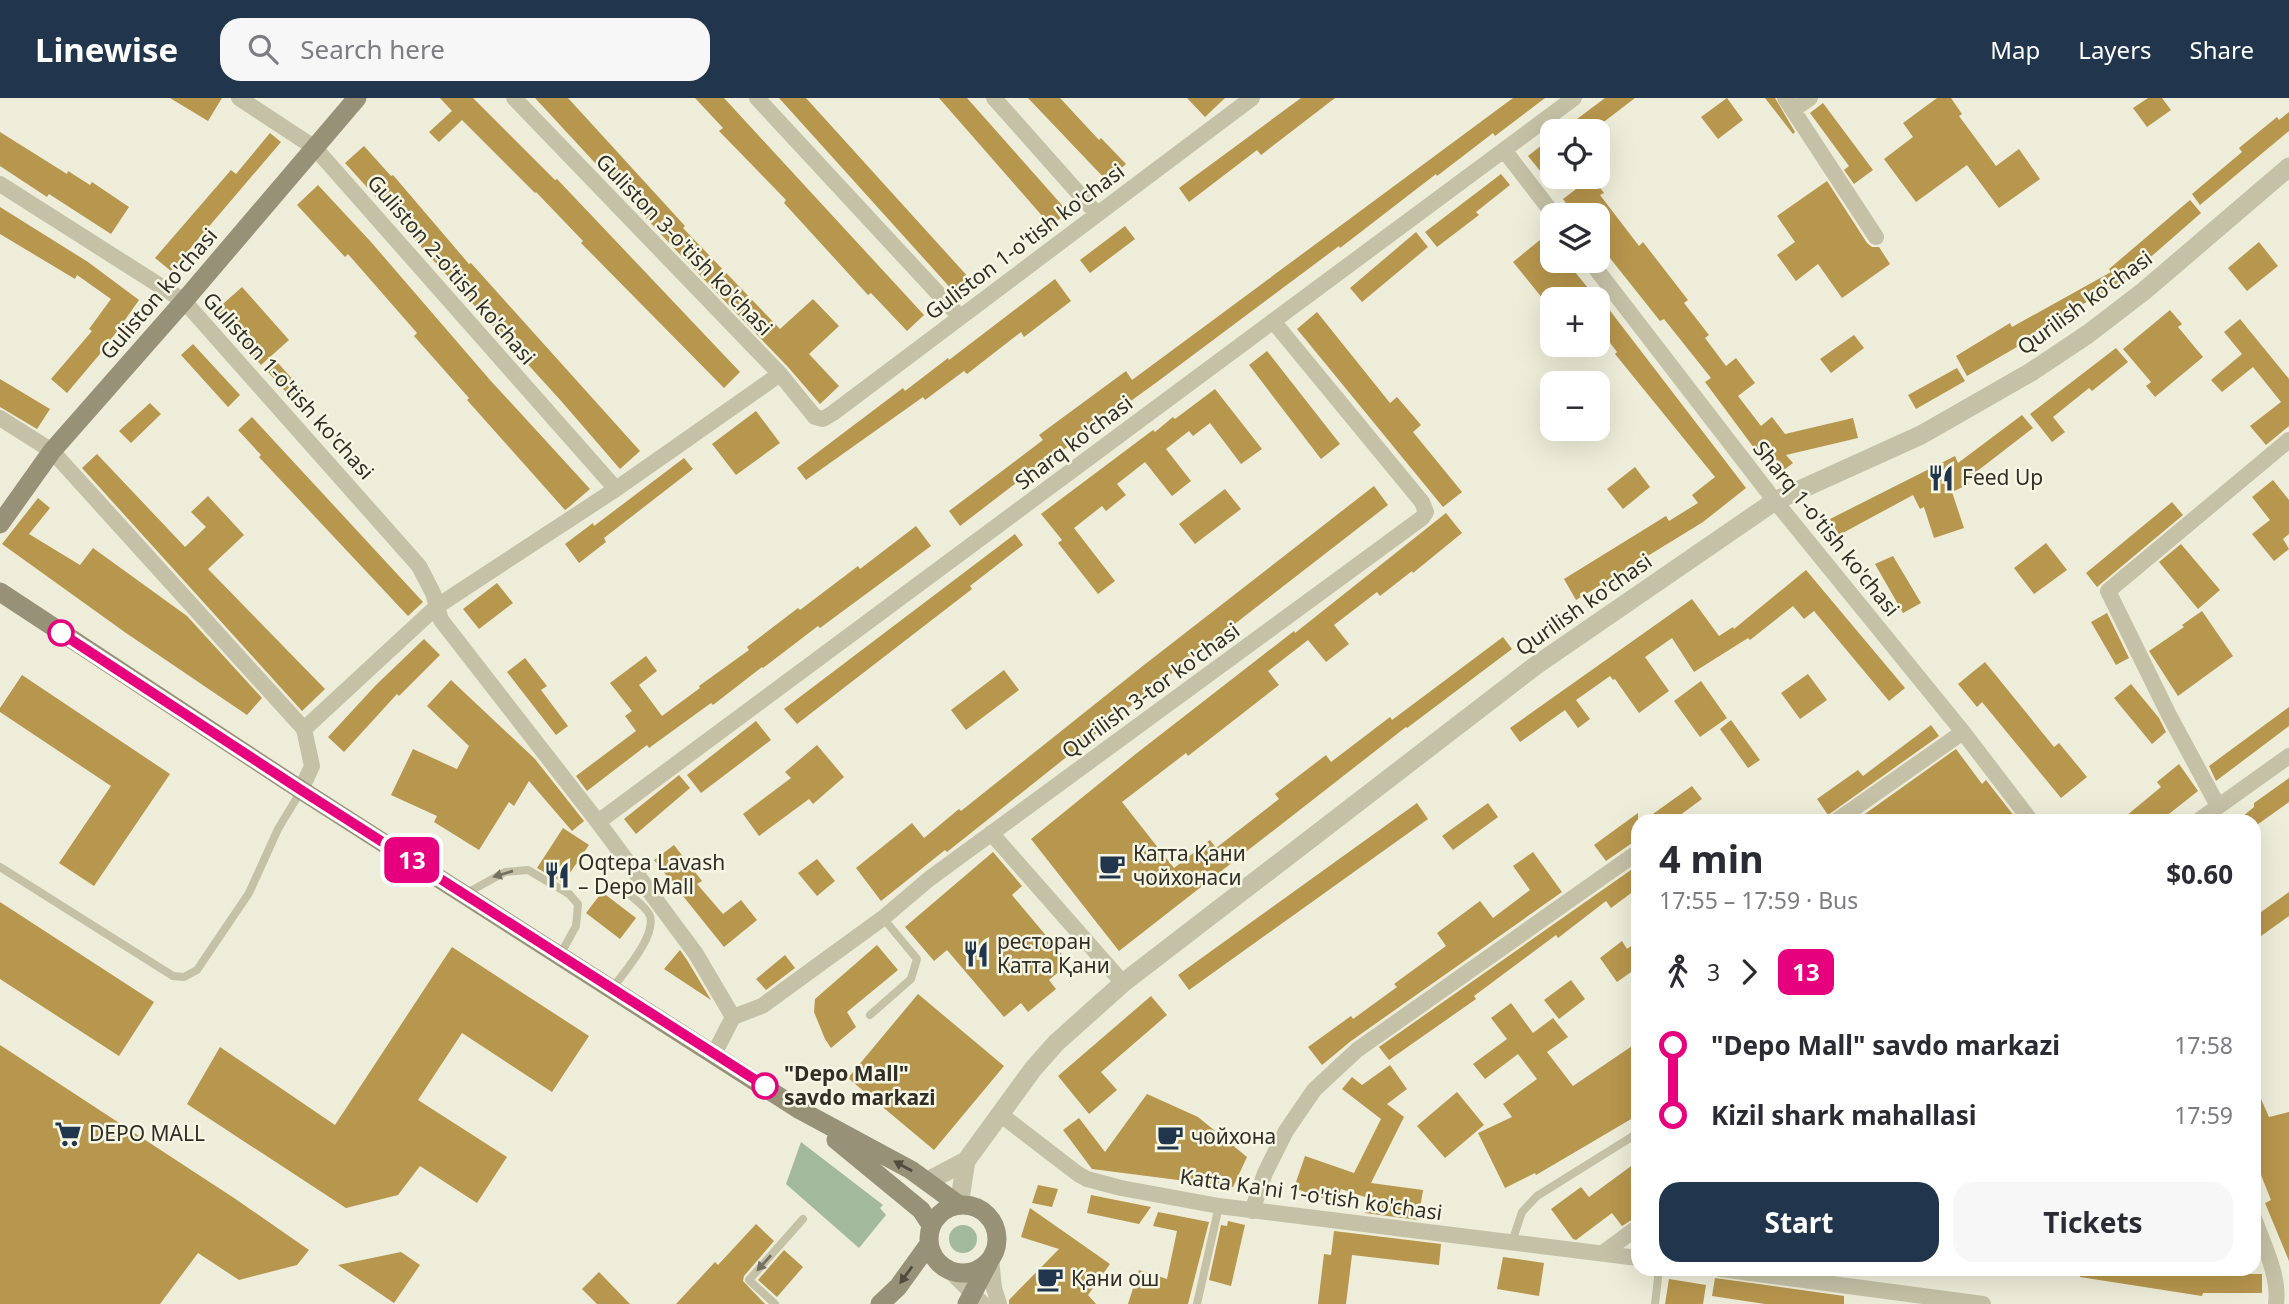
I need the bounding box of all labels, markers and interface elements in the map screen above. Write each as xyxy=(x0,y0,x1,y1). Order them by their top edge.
search box xyxy=(220,18,710,81)
text: Linewise xyxy=(35,27,178,72)
icon: search xyxy=(244,30,282,68)
text: Search here xyxy=(300,31,445,67)
text: Map xyxy=(1990,33,2040,66)
text: Layers xyxy=(2078,33,2152,66)
text: Share xyxy=(2190,33,2254,66)
map controls xyxy=(1540,119,1610,441)
button: locate xyxy=(1540,119,1610,189)
street label: Guliston 3-o'tish ko'chasi xyxy=(590,147,779,341)
street label: Guliston 1-o'tish ko'chasi xyxy=(919,157,1130,325)
street label: Guliston 2-o'tish ko'chasi xyxy=(362,169,542,370)
button: layers xyxy=(1540,203,1610,273)
street label: Guliston ko'chasi xyxy=(93,222,223,365)
street label: Qurilish ko'chasi xyxy=(2011,244,2157,361)
street label: Guliston 1-o'tish ko'chasi xyxy=(197,286,380,485)
button: + xyxy=(1540,287,1610,357)
button: − xyxy=(1540,371,1610,441)
street label: Sharq ko'chasi xyxy=(1009,389,1138,496)
street label: Sharq 1-o'tish ko'chasi xyxy=(1747,435,1906,622)
restaurant icon: Feed Up xyxy=(1926,463,1956,493)
place label: Feed Up xyxy=(1962,463,2043,491)
street label: Qurilish ko'chasi xyxy=(1510,547,1657,662)
street label: Qurilish 3-tor ko'chasi xyxy=(1056,616,1245,764)
unlabelled marker xyxy=(48,620,74,646)
text: 4 min xyxy=(1659,832,1764,884)
line badge: 13 xyxy=(380,837,444,883)
place label: Катта Қани чойхонаси xyxy=(1133,839,1246,891)
text: 13 xyxy=(398,843,426,876)
place label: Oqtepa Lavash – Depo Mall xyxy=(578,848,725,900)
cafe icon: Катта Қани чойхонаси xyxy=(1097,851,1127,881)
text: $0.60 xyxy=(2166,856,2233,892)
restaurant icon: Oqtepa Lavash – Depo Mall xyxy=(542,860,572,890)
one-way arrow xyxy=(493,870,514,880)
text: 17:55 – 17:59 · Bus xyxy=(1659,884,1858,916)
place label: ресторан Катта Қани xyxy=(997,927,1110,979)
restaurant icon: ресторан Катта Қани xyxy=(961,939,991,969)
icon: walk xyxy=(1659,953,1697,991)
icon: forward xyxy=(1730,953,1768,991)
text: 13 xyxy=(1792,955,1820,988)
text: 3 xyxy=(1707,956,1720,988)
text: "Depo Mall" savdo markazi xyxy=(1711,1027,2060,1063)
text: 17:58 xyxy=(2174,1029,2233,1061)
place label: "Depo Mall" savdo markazi xyxy=(784,1059,936,1111)
marker: "Depo Mall" savdo markazi xyxy=(752,1073,778,1099)
text: Kizil shark mahallasi xyxy=(1711,1097,1976,1133)
text: 17:59 xyxy=(2174,1099,2233,1131)
supermarket icon: DEPO MALL xyxy=(53,1119,83,1149)
place label: DEPO MALL xyxy=(89,1119,205,1147)
cafe icon: чойхона xyxy=(1155,1122,1185,1152)
place label: чойхона xyxy=(1191,1122,1276,1150)
one-way arrow xyxy=(894,1160,913,1172)
street label: Katta Ka'ni 1-o'tish ko'chasi xyxy=(1178,1162,1444,1226)
button: Start xyxy=(1659,1182,1939,1262)
button: Tickets xyxy=(1953,1182,2233,1262)
one-way arrow xyxy=(756,1254,772,1272)
cafe icon: Қани ош xyxy=(1035,1264,1065,1294)
place label: Қани ош xyxy=(1071,1264,1159,1292)
one-way arrow xyxy=(900,1266,914,1284)

